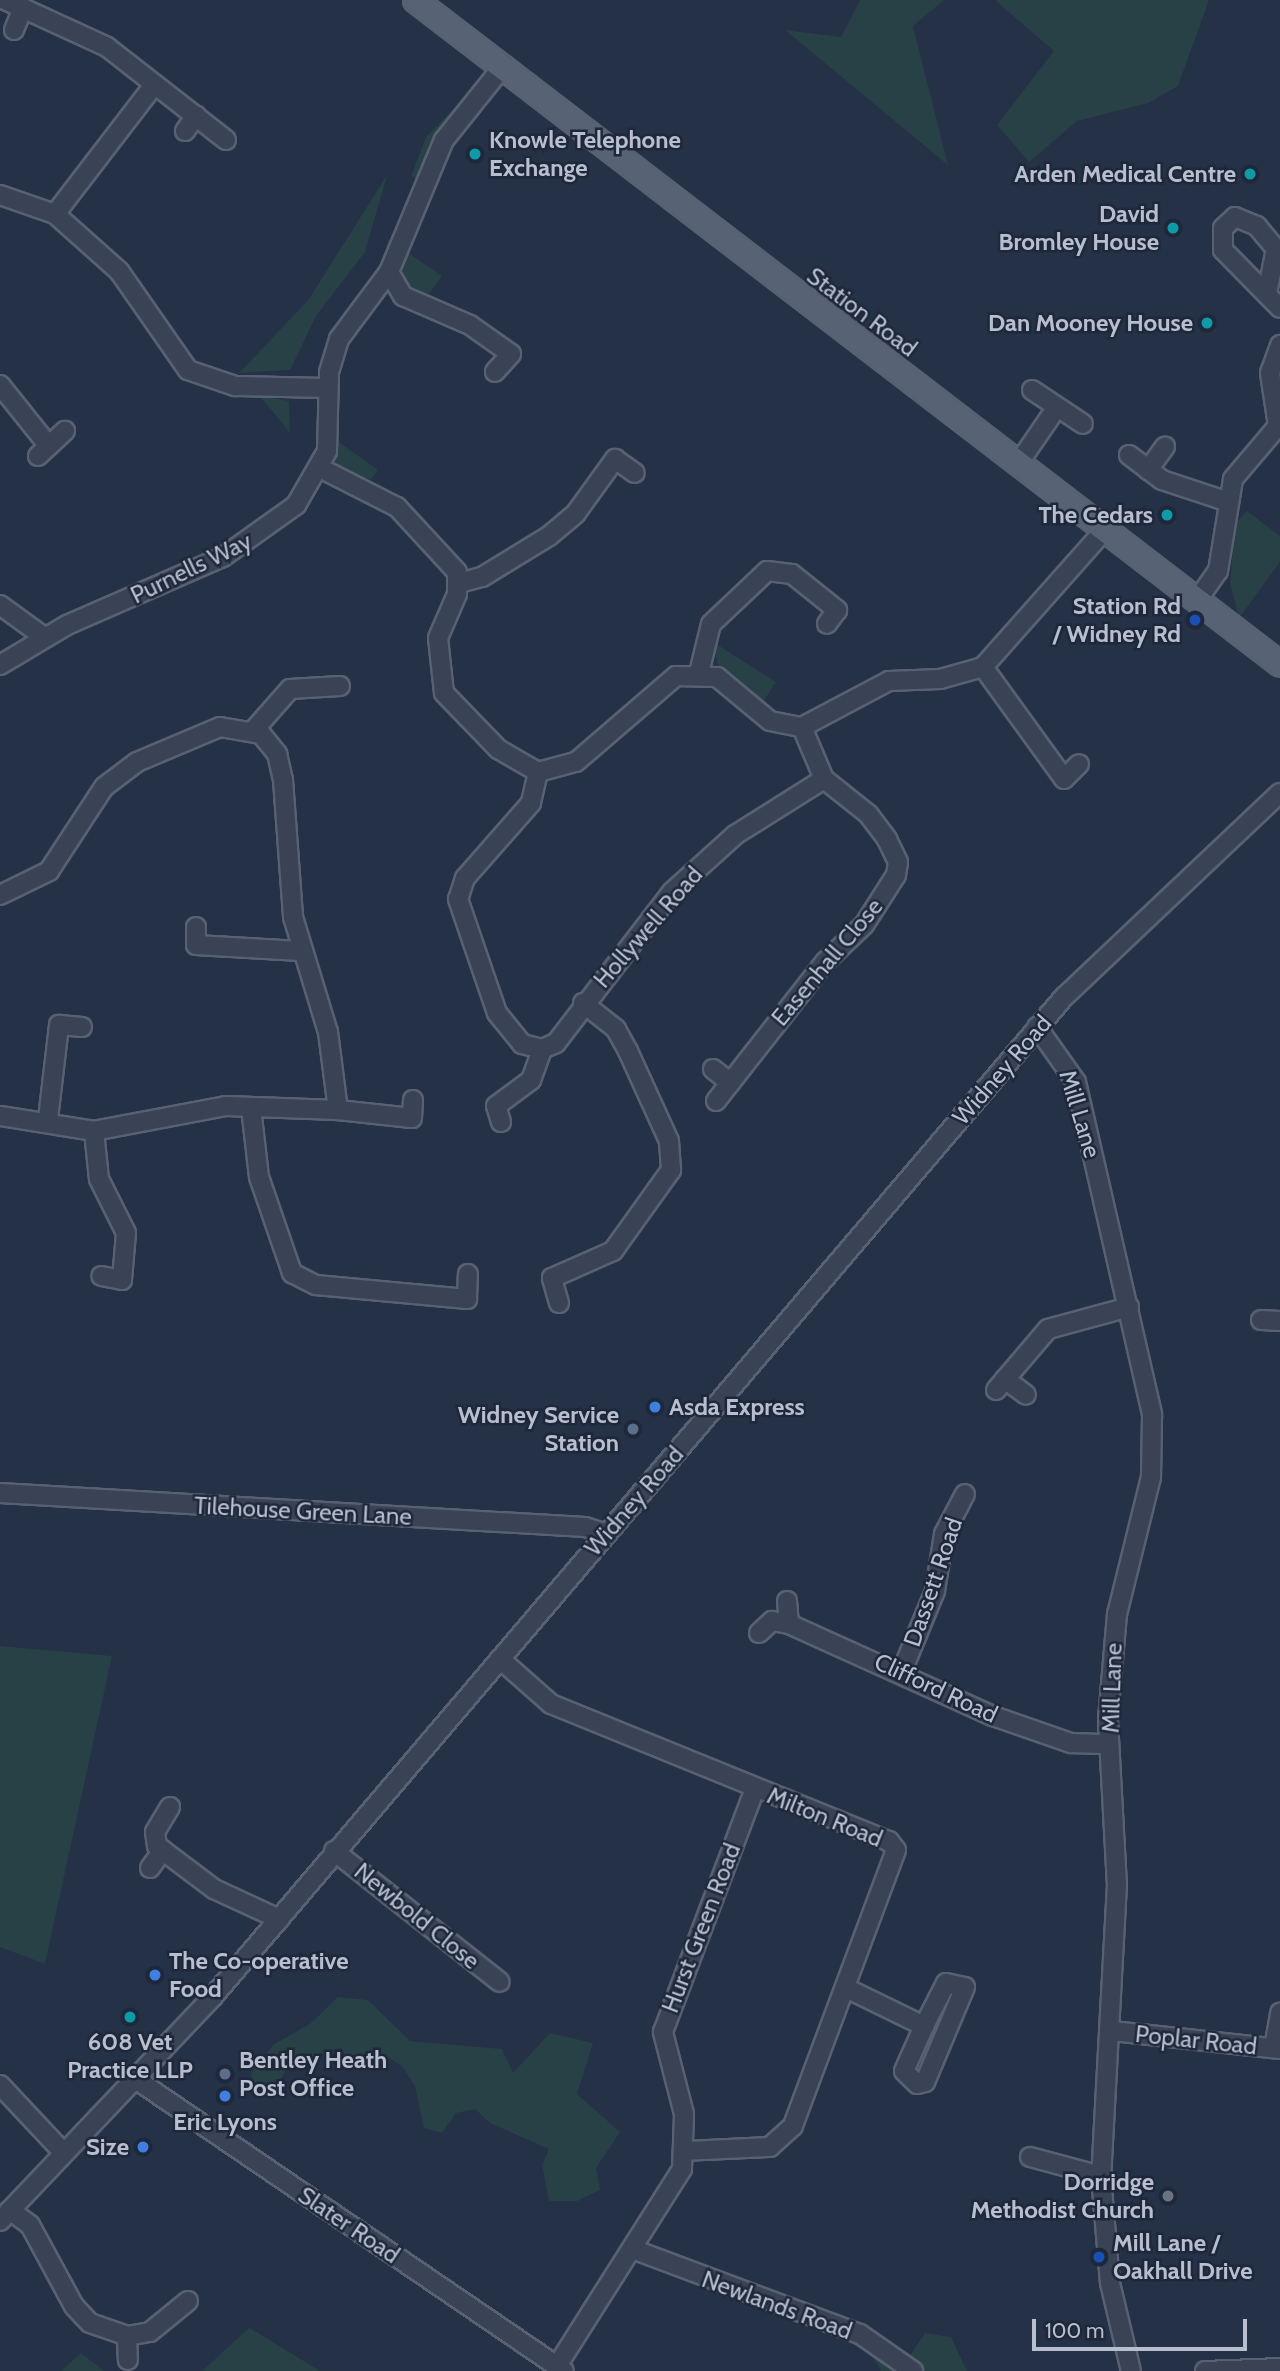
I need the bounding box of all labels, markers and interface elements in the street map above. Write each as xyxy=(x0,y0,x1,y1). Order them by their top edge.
place label: Knowle Telephone Exchange xyxy=(489,126,681,182)
marker: Knowle Telephone Exchange xyxy=(467,146,483,162)
place label: Arden Medical Centre xyxy=(1014,160,1236,188)
marker: Arden Medical Centre xyxy=(1242,166,1258,182)
place label: David Bromley House xyxy=(999,200,1159,256)
marker: David Bromley House xyxy=(1165,220,1181,236)
street label: Station Road xyxy=(801,261,923,363)
place label: Dan Mooney House xyxy=(988,309,1193,337)
marker: Dan Mooney House xyxy=(1199,315,1215,331)
place label: The Cedars xyxy=(1038,501,1153,529)
marker: The Cedars xyxy=(1159,507,1175,523)
street label: Purnells Way xyxy=(126,526,256,610)
place label: Station Rd / Widney Rd xyxy=(1053,592,1181,648)
marker: Station Rd / Widney Rd xyxy=(1187,612,1203,628)
street label: Hollywell Road xyxy=(587,860,709,994)
street label: Easenhall Close xyxy=(765,892,889,1032)
street label: Widney Road xyxy=(946,1009,1058,1131)
street label: Mill Lane xyxy=(1053,1067,1107,1161)
place label: Asda Express xyxy=(669,1393,805,1421)
marker: Asda Express xyxy=(647,1399,663,1415)
place label: Widney Service Station xyxy=(458,1401,619,1457)
marker: Widney Service Station xyxy=(625,1421,641,1437)
street label: Widney Road xyxy=(578,1440,690,1562)
street label: Tilehouse Green Lane xyxy=(193,1491,413,1531)
street label: Dassett Road xyxy=(897,1514,969,1650)
street label: Mill Lane xyxy=(1096,1642,1128,1734)
street label: Clifford Road xyxy=(870,1647,1002,1729)
street label: Milton Road xyxy=(763,1781,887,1853)
street label: Hurst Green Road xyxy=(655,1839,747,2017)
street label: Newbold Close xyxy=(349,1857,485,1975)
place label: The Co-operative Food xyxy=(169,1947,349,2003)
marker: The Co-operative Food xyxy=(147,1967,163,1983)
marker: 608 Vet Practice LLP xyxy=(122,2009,138,2025)
street label: Poplar Road xyxy=(1134,2019,1258,2061)
place label: 608 Vet Practice LLP xyxy=(67,2028,193,2084)
place label: Bentley Heath Post Office xyxy=(239,2046,387,2102)
marker: Bentley Heath Post Office xyxy=(217,2066,233,2082)
marker: Eric Lyons xyxy=(217,2088,233,2104)
place label: Eric Lyons xyxy=(173,2108,277,2136)
place label: Size xyxy=(86,2133,129,2161)
marker: Size xyxy=(135,2139,151,2155)
place label: Dorridge Methodist Church xyxy=(971,2168,1154,2224)
street label: Slater Road xyxy=(293,2181,405,2269)
marker: Dorridge Methodist Church xyxy=(1160,2188,1176,2204)
place label: Mill Lane / Oakhall Drive xyxy=(1113,2229,1253,2285)
marker: Mill Lane / Oakhall Drive xyxy=(1091,2249,1107,2265)
street label: Newlands Road xyxy=(698,2265,856,2345)
scale bar xyxy=(1035,2304,1250,2348)
text: 100 m xyxy=(1045,2318,1104,2343)

